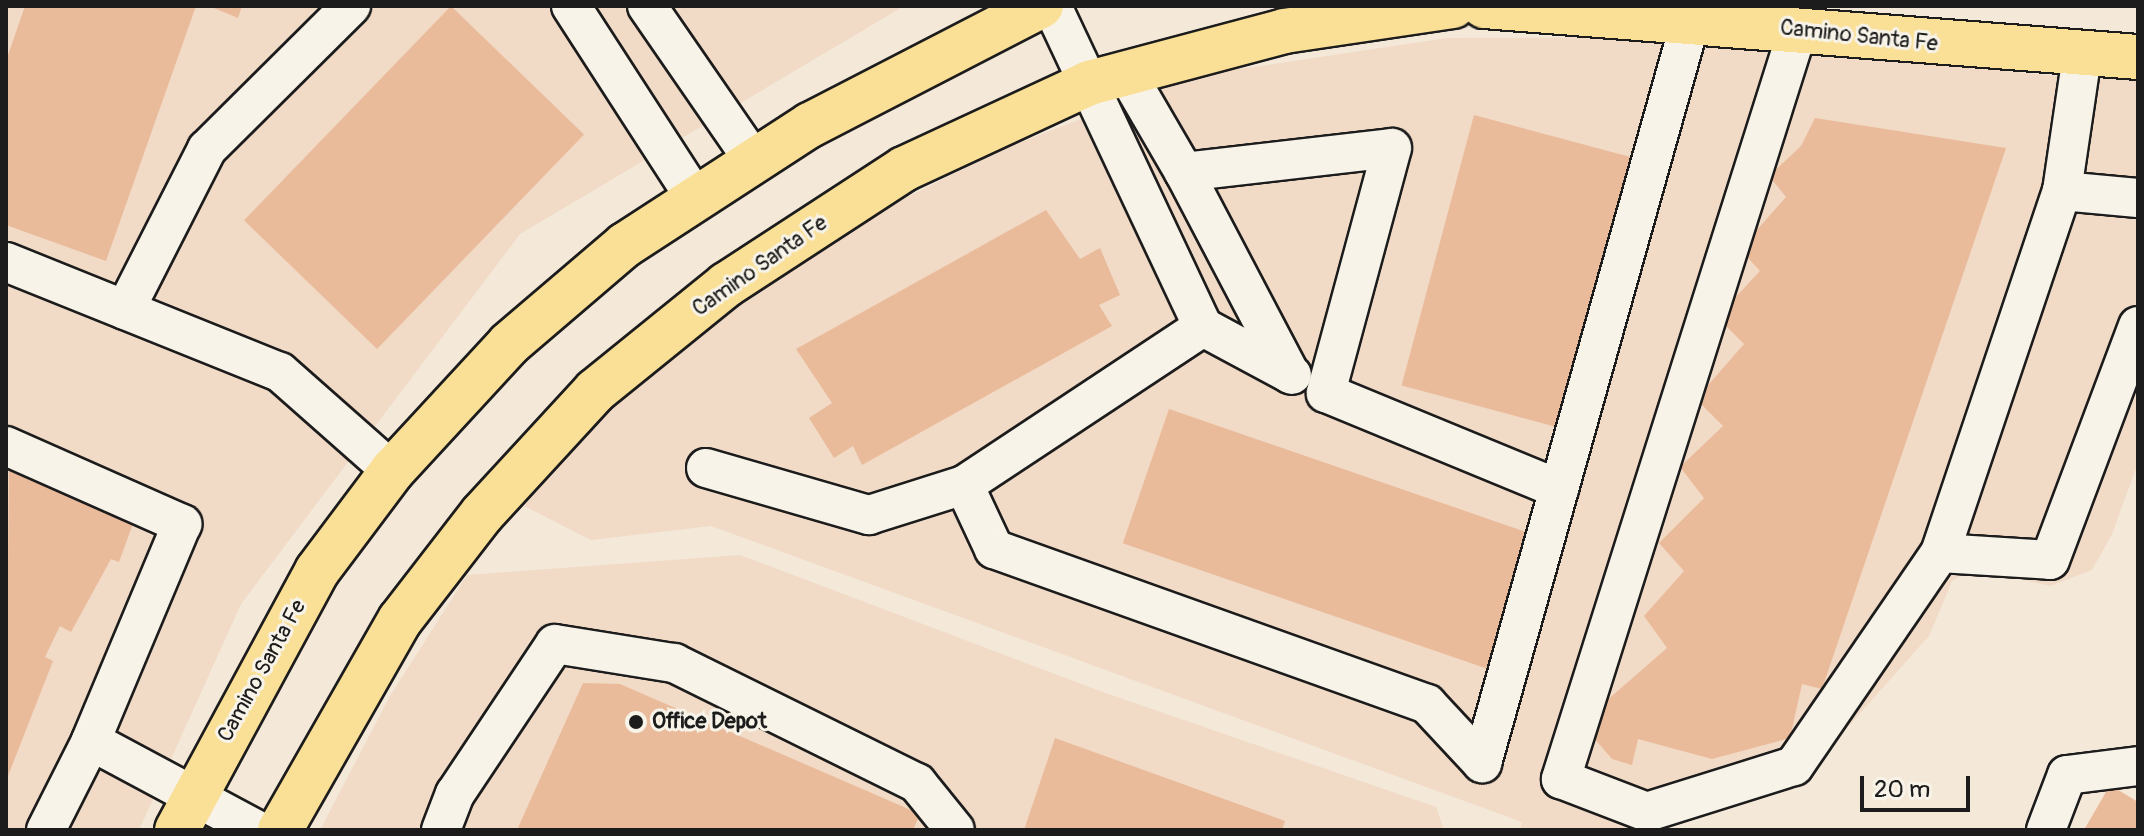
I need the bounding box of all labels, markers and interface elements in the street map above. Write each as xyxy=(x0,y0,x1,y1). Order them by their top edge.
street label: Camino Santa Fe xyxy=(1779,15,1939,57)
street label: Camino Santa Fe xyxy=(688,210,832,322)
street label: Camino Santa Fe xyxy=(212,595,312,747)
place label: Office Depot xyxy=(652,709,767,735)
marker: Office Depot xyxy=(627,713,645,731)
scale bar xyxy=(1864,760,1974,810)
text: 20 m xyxy=(1874,775,1930,804)

